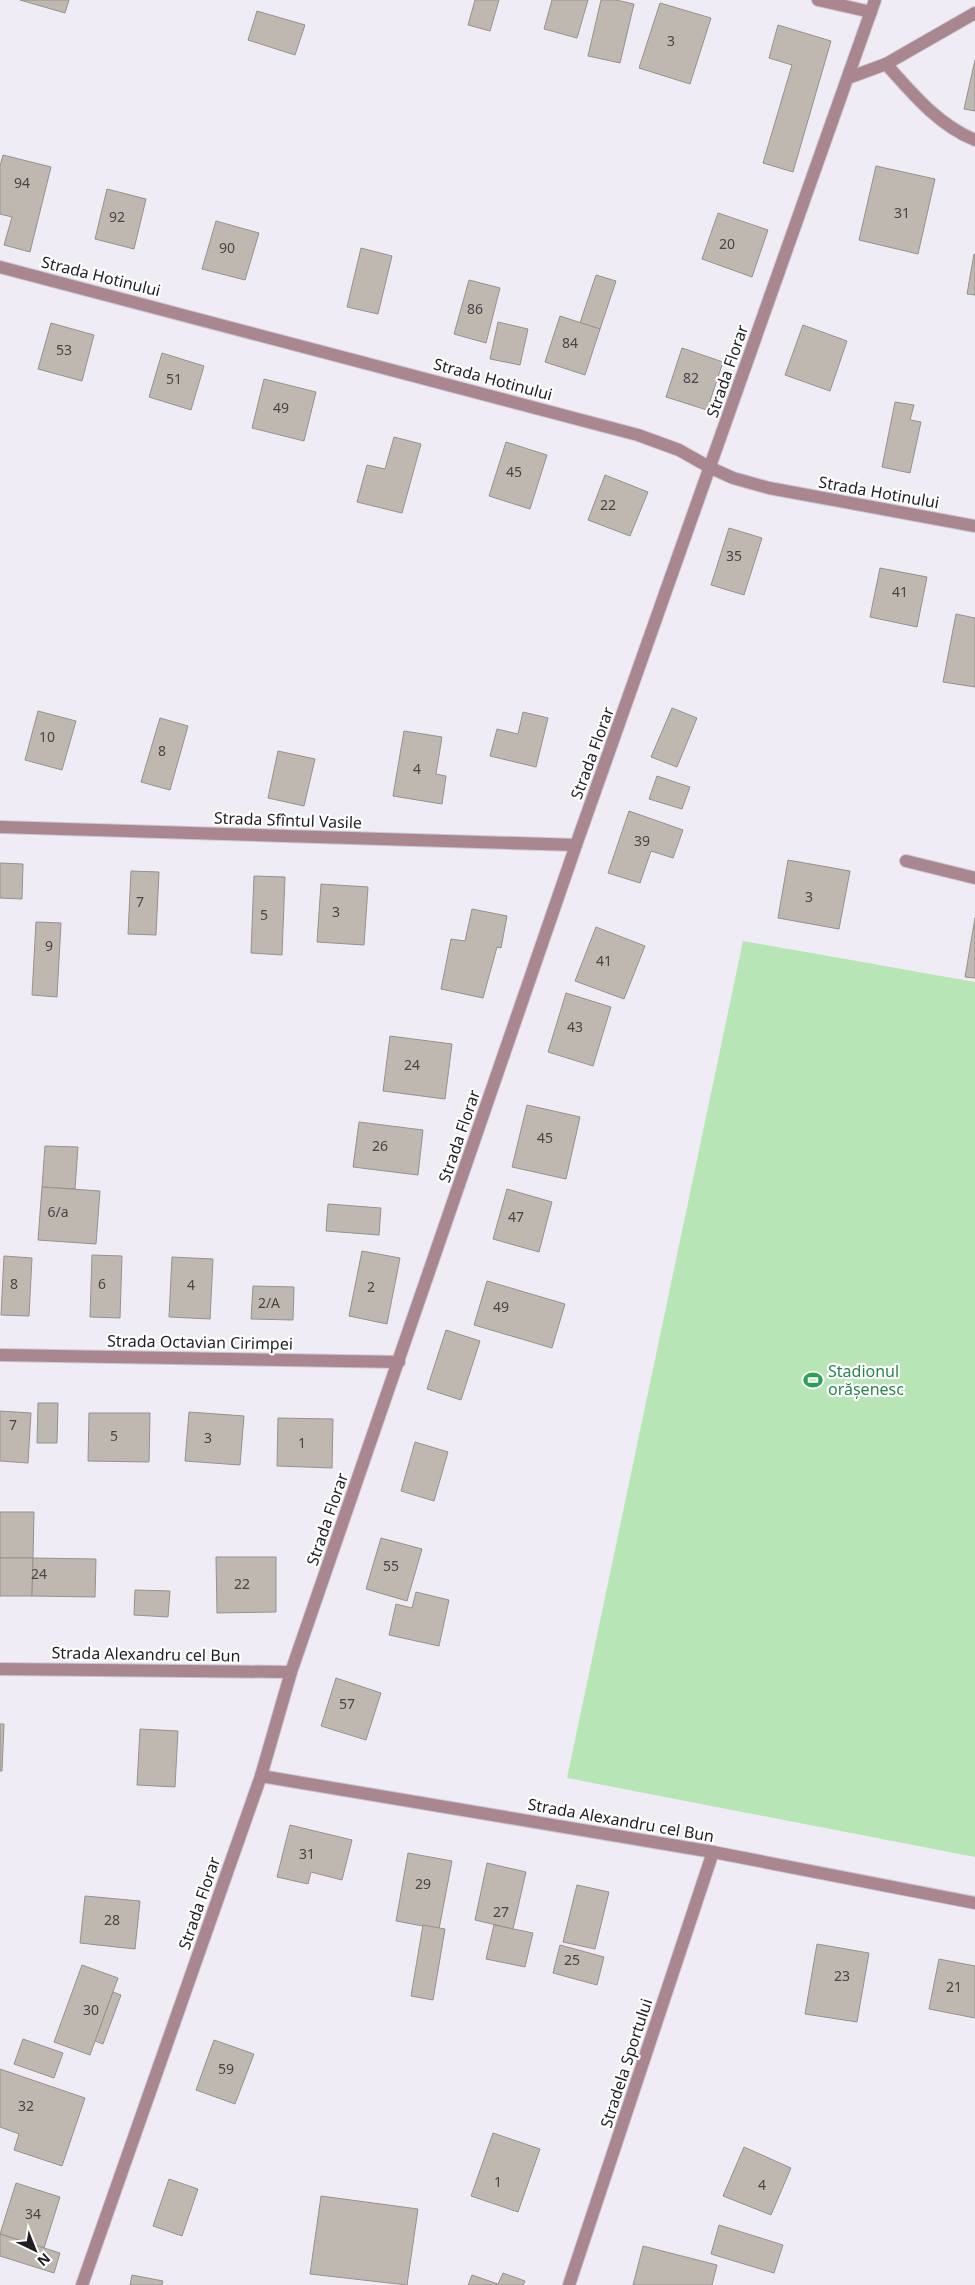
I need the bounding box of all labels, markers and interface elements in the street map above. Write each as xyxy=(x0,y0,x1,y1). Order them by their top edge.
house number: 3 xyxy=(667,31,675,50)
house number: 94 xyxy=(14,173,30,192)
house number: 31 xyxy=(894,203,910,222)
house number: 92 xyxy=(109,207,125,226)
house number: 20 xyxy=(719,234,735,253)
house number: 90 xyxy=(219,238,235,257)
street label: Strada Hotinului xyxy=(39,251,163,301)
house number: 86 xyxy=(467,299,483,318)
street label: Strada Florar xyxy=(701,321,753,420)
house number: 84 xyxy=(562,333,578,352)
house number: 53 xyxy=(56,340,72,359)
street label: Strada Hotinului xyxy=(431,353,555,405)
house number: 82 xyxy=(683,368,699,387)
house number: 51 xyxy=(166,369,182,388)
house number: 49 xyxy=(273,398,289,417)
house number: 45 xyxy=(506,462,522,481)
street label: Strada Hotinului xyxy=(817,471,941,513)
house number: 22 xyxy=(600,495,616,514)
house number: 35 xyxy=(726,546,742,565)
house number: 41 xyxy=(892,582,908,601)
street label: Strada Florar xyxy=(565,703,619,802)
house number: 10 xyxy=(39,727,55,746)
house number: 8 xyxy=(158,741,166,760)
house number: 4 xyxy=(413,759,421,778)
street label: Strada Sfîntul Vasile xyxy=(214,806,362,834)
house number: 39 xyxy=(634,831,650,850)
house number: 3 xyxy=(805,887,813,906)
house number: 7 xyxy=(136,892,144,911)
house number: 3 xyxy=(332,902,340,921)
house number: 5 xyxy=(260,905,268,924)
house number: 9 xyxy=(45,936,53,955)
house number: 41 xyxy=(596,951,612,970)
house number: 43 xyxy=(567,1017,583,1036)
house number: 24 xyxy=(404,1055,420,1074)
street label: Strada Florar xyxy=(433,1086,485,1185)
house number: 45 xyxy=(537,1128,553,1147)
house number: 26 xyxy=(372,1136,388,1155)
house number: 6/a xyxy=(47,1202,69,1221)
house number: 47 xyxy=(508,1207,524,1226)
house number: 8 xyxy=(10,1274,18,1293)
house number: 6 xyxy=(98,1274,106,1293)
house number: 4 xyxy=(187,1275,195,1294)
house number: 2 xyxy=(367,1277,375,1296)
house number: 2/A xyxy=(258,1293,280,1312)
house number: 49 xyxy=(493,1297,509,1316)
street label: Strada Octavian Cirimpei xyxy=(107,1329,293,1355)
place label: Stadionul orășenesc xyxy=(828,1360,904,1400)
sports icon: Stadionul orășenesc xyxy=(802,1369,824,1391)
house number: 7 xyxy=(9,1415,17,1434)
house number: 5 xyxy=(110,1426,118,1445)
house number: 3 xyxy=(204,1428,212,1447)
house number: 1 xyxy=(298,1433,306,1452)
street label: Strada Florar xyxy=(301,1469,353,1568)
house number: 55 xyxy=(383,1556,399,1575)
house number: 24 xyxy=(31,1564,47,1583)
house number: 22 xyxy=(234,1574,250,1593)
street label: Strada Alexandru cel Bun xyxy=(51,1641,241,1667)
house number: 57 xyxy=(339,1694,355,1713)
street label: Strada Alexandru cel Bun xyxy=(526,1793,716,1847)
house number: 31 xyxy=(299,1844,315,1863)
street label: Strada Florar xyxy=(173,1853,225,1952)
house number: 29 xyxy=(415,1874,431,1893)
house number: 27 xyxy=(493,1902,509,1921)
house number: 28 xyxy=(104,1910,120,1929)
house number: 25 xyxy=(564,1950,580,1969)
house number: 23 xyxy=(834,1966,850,1985)
house number: 21 xyxy=(946,1977,962,1996)
street label: Stradela Sportului xyxy=(595,1996,657,2130)
house number: 30 xyxy=(83,2000,99,2019)
house number: 59 xyxy=(218,2059,234,2078)
house number: 32 xyxy=(18,2096,34,2115)
house number: 1 xyxy=(494,2172,502,2191)
house number: 4 xyxy=(758,2175,766,2194)
house number: 34 xyxy=(25,2204,41,2223)
north arrow xyxy=(10,2225,60,2275)
text: N xyxy=(34,2249,55,2271)

